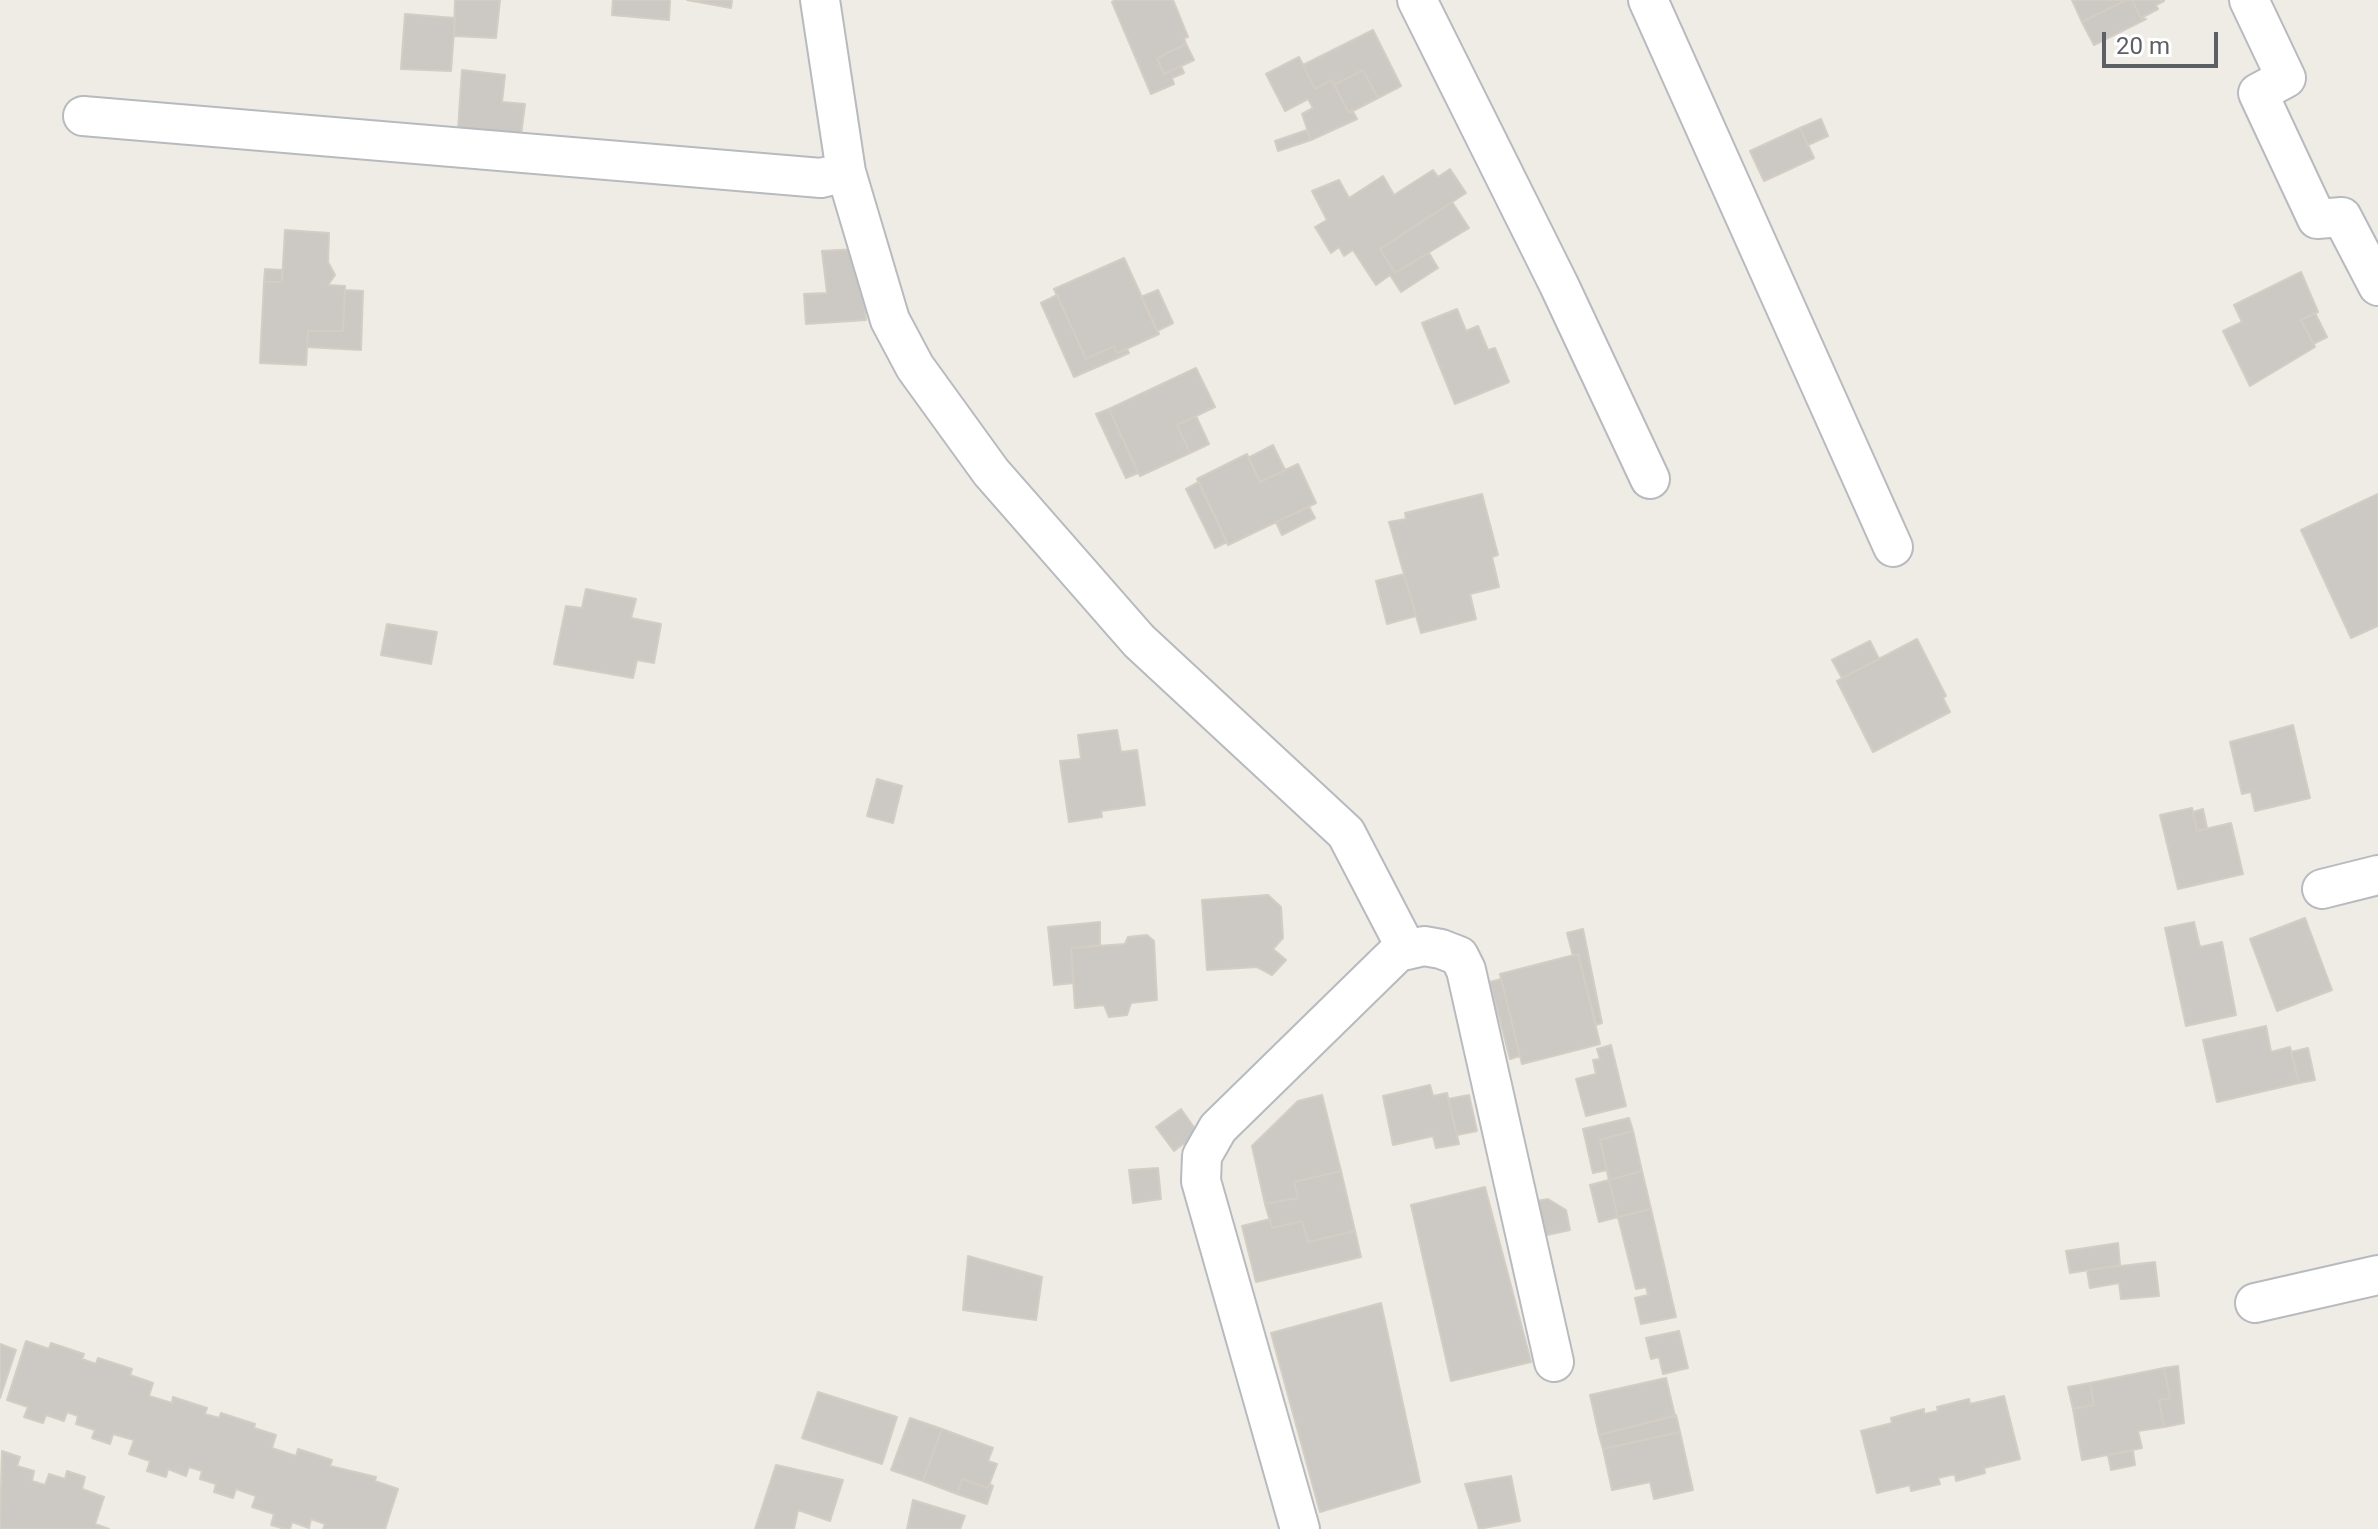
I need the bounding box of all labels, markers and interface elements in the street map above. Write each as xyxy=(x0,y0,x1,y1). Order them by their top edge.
scale bar xyxy=(2106,16,2222,66)
text: 20 m xyxy=(2116,32,2170,60)

